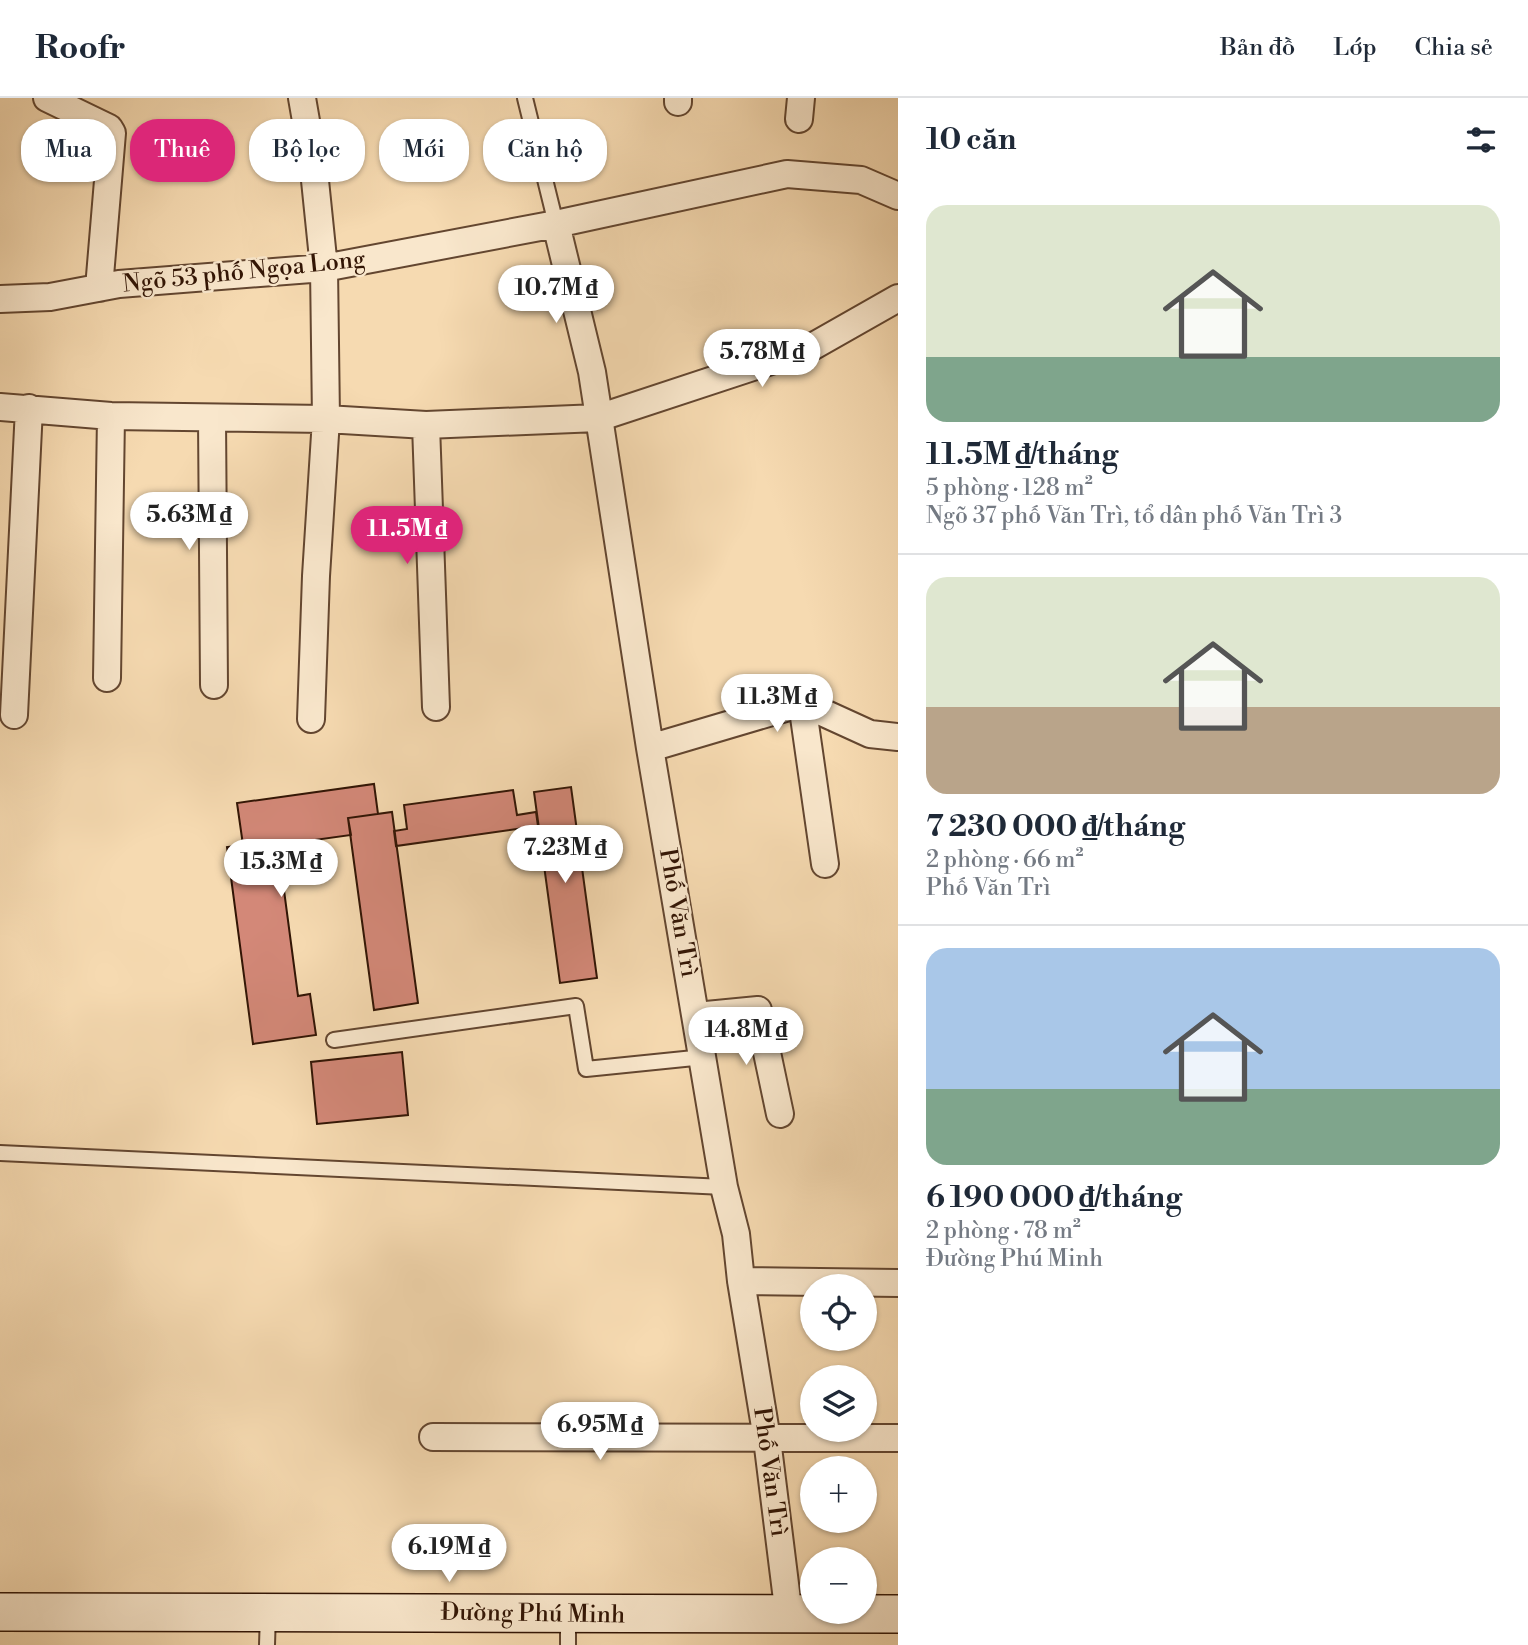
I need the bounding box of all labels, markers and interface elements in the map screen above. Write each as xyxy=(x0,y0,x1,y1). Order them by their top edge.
text: Roofr xyxy=(35,28,126,69)
text: Bản đồ xyxy=(1220,33,1295,63)
text: Lớp xyxy=(1333,33,1377,63)
text: Chia sẻ xyxy=(1415,33,1493,63)
chip: Mua xyxy=(21,119,116,182)
chip: Thuê xyxy=(130,119,235,182)
chip: Bộ lọc xyxy=(249,119,365,182)
chip: Mới xyxy=(379,119,469,182)
chip: Căn hộ xyxy=(483,119,607,182)
text: 10 căn xyxy=(926,121,1016,159)
icon: filters xyxy=(1462,121,1500,159)
street label: Ngõ 53 phố Ngọa Long xyxy=(121,244,367,300)
icon: home xyxy=(1150,251,1276,377)
pin: 10.7M ₫ xyxy=(491,266,621,325)
text: 10.7M ₫ xyxy=(514,274,598,302)
pin: 5.78M ₫ xyxy=(697,330,827,389)
text: 5.78M ₫ xyxy=(719,338,805,366)
text: 11.5M ₫/tháng xyxy=(926,436,1118,474)
text: 5 phòng · 128 m² xyxy=(926,474,1093,502)
pin: 5.63M ₫ xyxy=(124,492,254,552)
text: 5.63M ₫ xyxy=(146,501,232,529)
text: Ngõ 37 phố Văn Trì, tổ dân phố Văn Trì 3 xyxy=(926,502,1342,530)
pin: 11.5M ₫ xyxy=(342,506,472,566)
text: 11.5M ₫ xyxy=(367,515,447,543)
icon: home xyxy=(1150,623,1276,749)
pin: 11.3M ₫ xyxy=(712,674,842,734)
text: 11.3M ₫ xyxy=(737,683,817,711)
text: 7 230 000 ₫/tháng xyxy=(926,808,1185,846)
pin: 7.23M ₫ xyxy=(500,826,630,885)
text: 7.23M ₫ xyxy=(523,834,607,862)
pin: 15.3M ₫ xyxy=(216,840,346,899)
street label: Phố Văn Trì xyxy=(652,846,704,980)
text: 2 phòng · 66 m² xyxy=(926,846,1084,874)
text: 15.3M ₫ xyxy=(240,848,322,876)
text: Phố Văn Trì xyxy=(926,874,1051,902)
icon: home xyxy=(1150,994,1276,1120)
pin: 14.8M ₫ xyxy=(681,1007,811,1067)
text: 14.8M ₫ xyxy=(704,1016,788,1044)
text: 6 190 000 ₫/tháng xyxy=(926,1179,1182,1217)
text: 2 phòng · 78 m² xyxy=(926,1217,1081,1245)
text: Đường Phú Minh xyxy=(926,1245,1103,1273)
map controls xyxy=(800,1274,877,1624)
button: locate xyxy=(800,1274,877,1351)
button: layers xyxy=(800,1365,877,1442)
pin: 6.95M ₫ xyxy=(535,1402,665,1462)
street label: Phố Văn Trì xyxy=(746,1405,794,1539)
text: 6.95M ₫ xyxy=(557,1411,643,1439)
button: + xyxy=(800,1456,877,1533)
pin: 6.19M ₫ xyxy=(384,1524,514,1584)
text: 6.19M ₫ xyxy=(408,1533,490,1561)
button: − xyxy=(800,1547,877,1624)
street label: Đường Phú Minh xyxy=(440,1597,626,1631)

